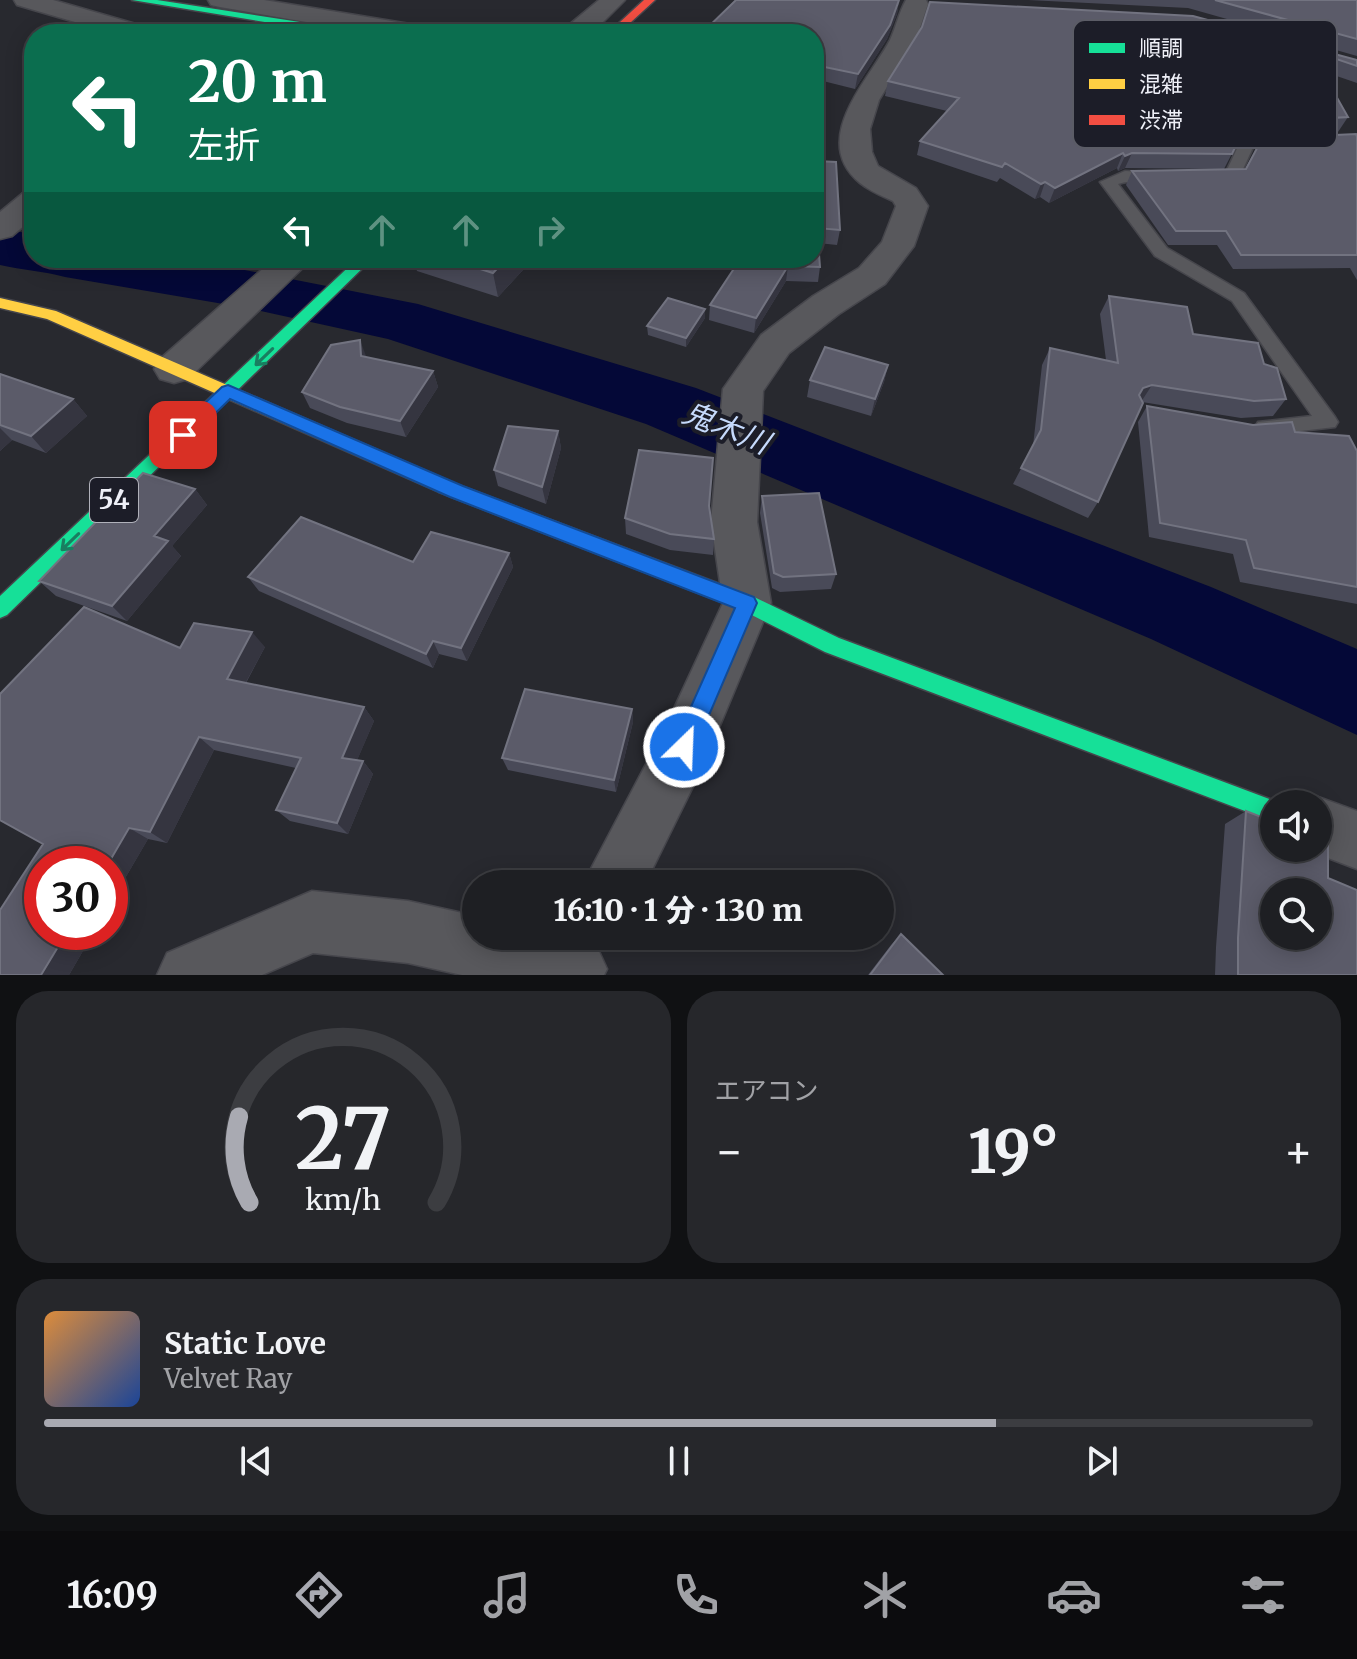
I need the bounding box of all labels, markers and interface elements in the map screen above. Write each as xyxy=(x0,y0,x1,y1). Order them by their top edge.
legend xyxy=(1073,20,1337,148)
text: 順調 xyxy=(1139,34,1183,62)
text: 20 m xyxy=(188,47,327,117)
icon: left xyxy=(56,56,160,160)
text: 混雑 xyxy=(1139,70,1183,98)
text: 渋滞 xyxy=(1139,106,1183,134)
text: 左折 xyxy=(188,123,260,168)
icon: left xyxy=(276,208,320,252)
icon: ahead xyxy=(360,208,404,252)
icon: ahead xyxy=(444,208,488,252)
icon: right xyxy=(528,208,572,252)
one-way arrow xyxy=(254,347,274,366)
water label: 鬼木川 xyxy=(678,393,778,463)
pin xyxy=(149,401,217,469)
icon: arrive xyxy=(161,413,205,457)
road number: 54 xyxy=(90,478,138,522)
one-way arrow xyxy=(61,532,81,550)
position arrow xyxy=(642,705,726,789)
map controls xyxy=(1260,790,1332,950)
button: sound xyxy=(1260,790,1332,862)
speed limit sign: 30 xyxy=(24,846,128,950)
button: search xyxy=(1260,878,1332,950)
text: 16:10 · 1 分 · 130 m xyxy=(554,891,802,929)
text: エアコン xyxy=(715,1074,819,1107)
text: 27 xyxy=(295,1087,391,1192)
text: 19° xyxy=(968,1114,1059,1189)
text: − xyxy=(715,1124,744,1179)
text: + xyxy=(1284,1124,1313,1179)
text: km/h xyxy=(305,1182,381,1218)
text: Static Love xyxy=(164,1324,326,1362)
text: Velvet Ray xyxy=(164,1362,292,1395)
icon: previous xyxy=(234,1439,278,1483)
icon: pause xyxy=(657,1439,701,1483)
icon: next xyxy=(1080,1439,1124,1483)
icon: directions xyxy=(291,1567,347,1623)
icon: music xyxy=(479,1567,535,1623)
icon: phone xyxy=(668,1567,724,1623)
icon: climate xyxy=(857,1567,913,1623)
icon: car xyxy=(1046,1567,1102,1623)
icon: filters xyxy=(1235,1567,1291,1623)
text: 16:09 xyxy=(66,1573,158,1618)

